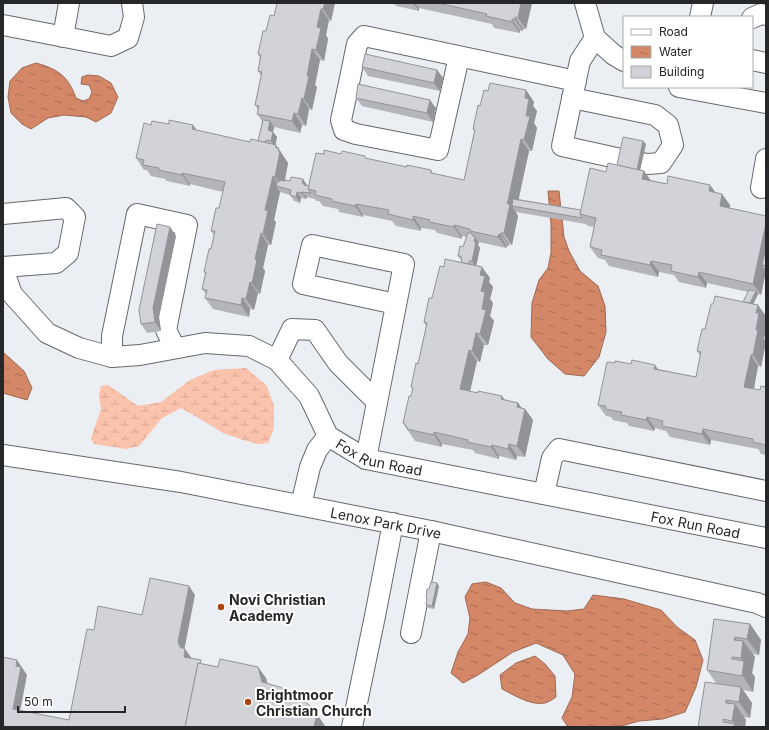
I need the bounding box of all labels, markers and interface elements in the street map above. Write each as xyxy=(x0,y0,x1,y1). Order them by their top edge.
legend xyxy=(623,16,753,88)
text: Road xyxy=(659,24,688,39)
text: Water xyxy=(659,44,693,59)
text: Building xyxy=(659,64,704,79)
street label: Fox Run Road xyxy=(333,434,424,478)
street label: Lenox Park Drive xyxy=(329,503,443,542)
street label: Fox Run Road xyxy=(650,507,742,541)
place label: Novi Christian Academy xyxy=(229,591,326,624)
marker: Novi Christian Academy xyxy=(216,602,226,612)
place label: Brightmoor Christian Church xyxy=(256,686,372,719)
scale bar xyxy=(18,688,125,714)
text: 50 m xyxy=(24,694,53,709)
marker: Brightmoor Christian Church xyxy=(243,697,253,707)

